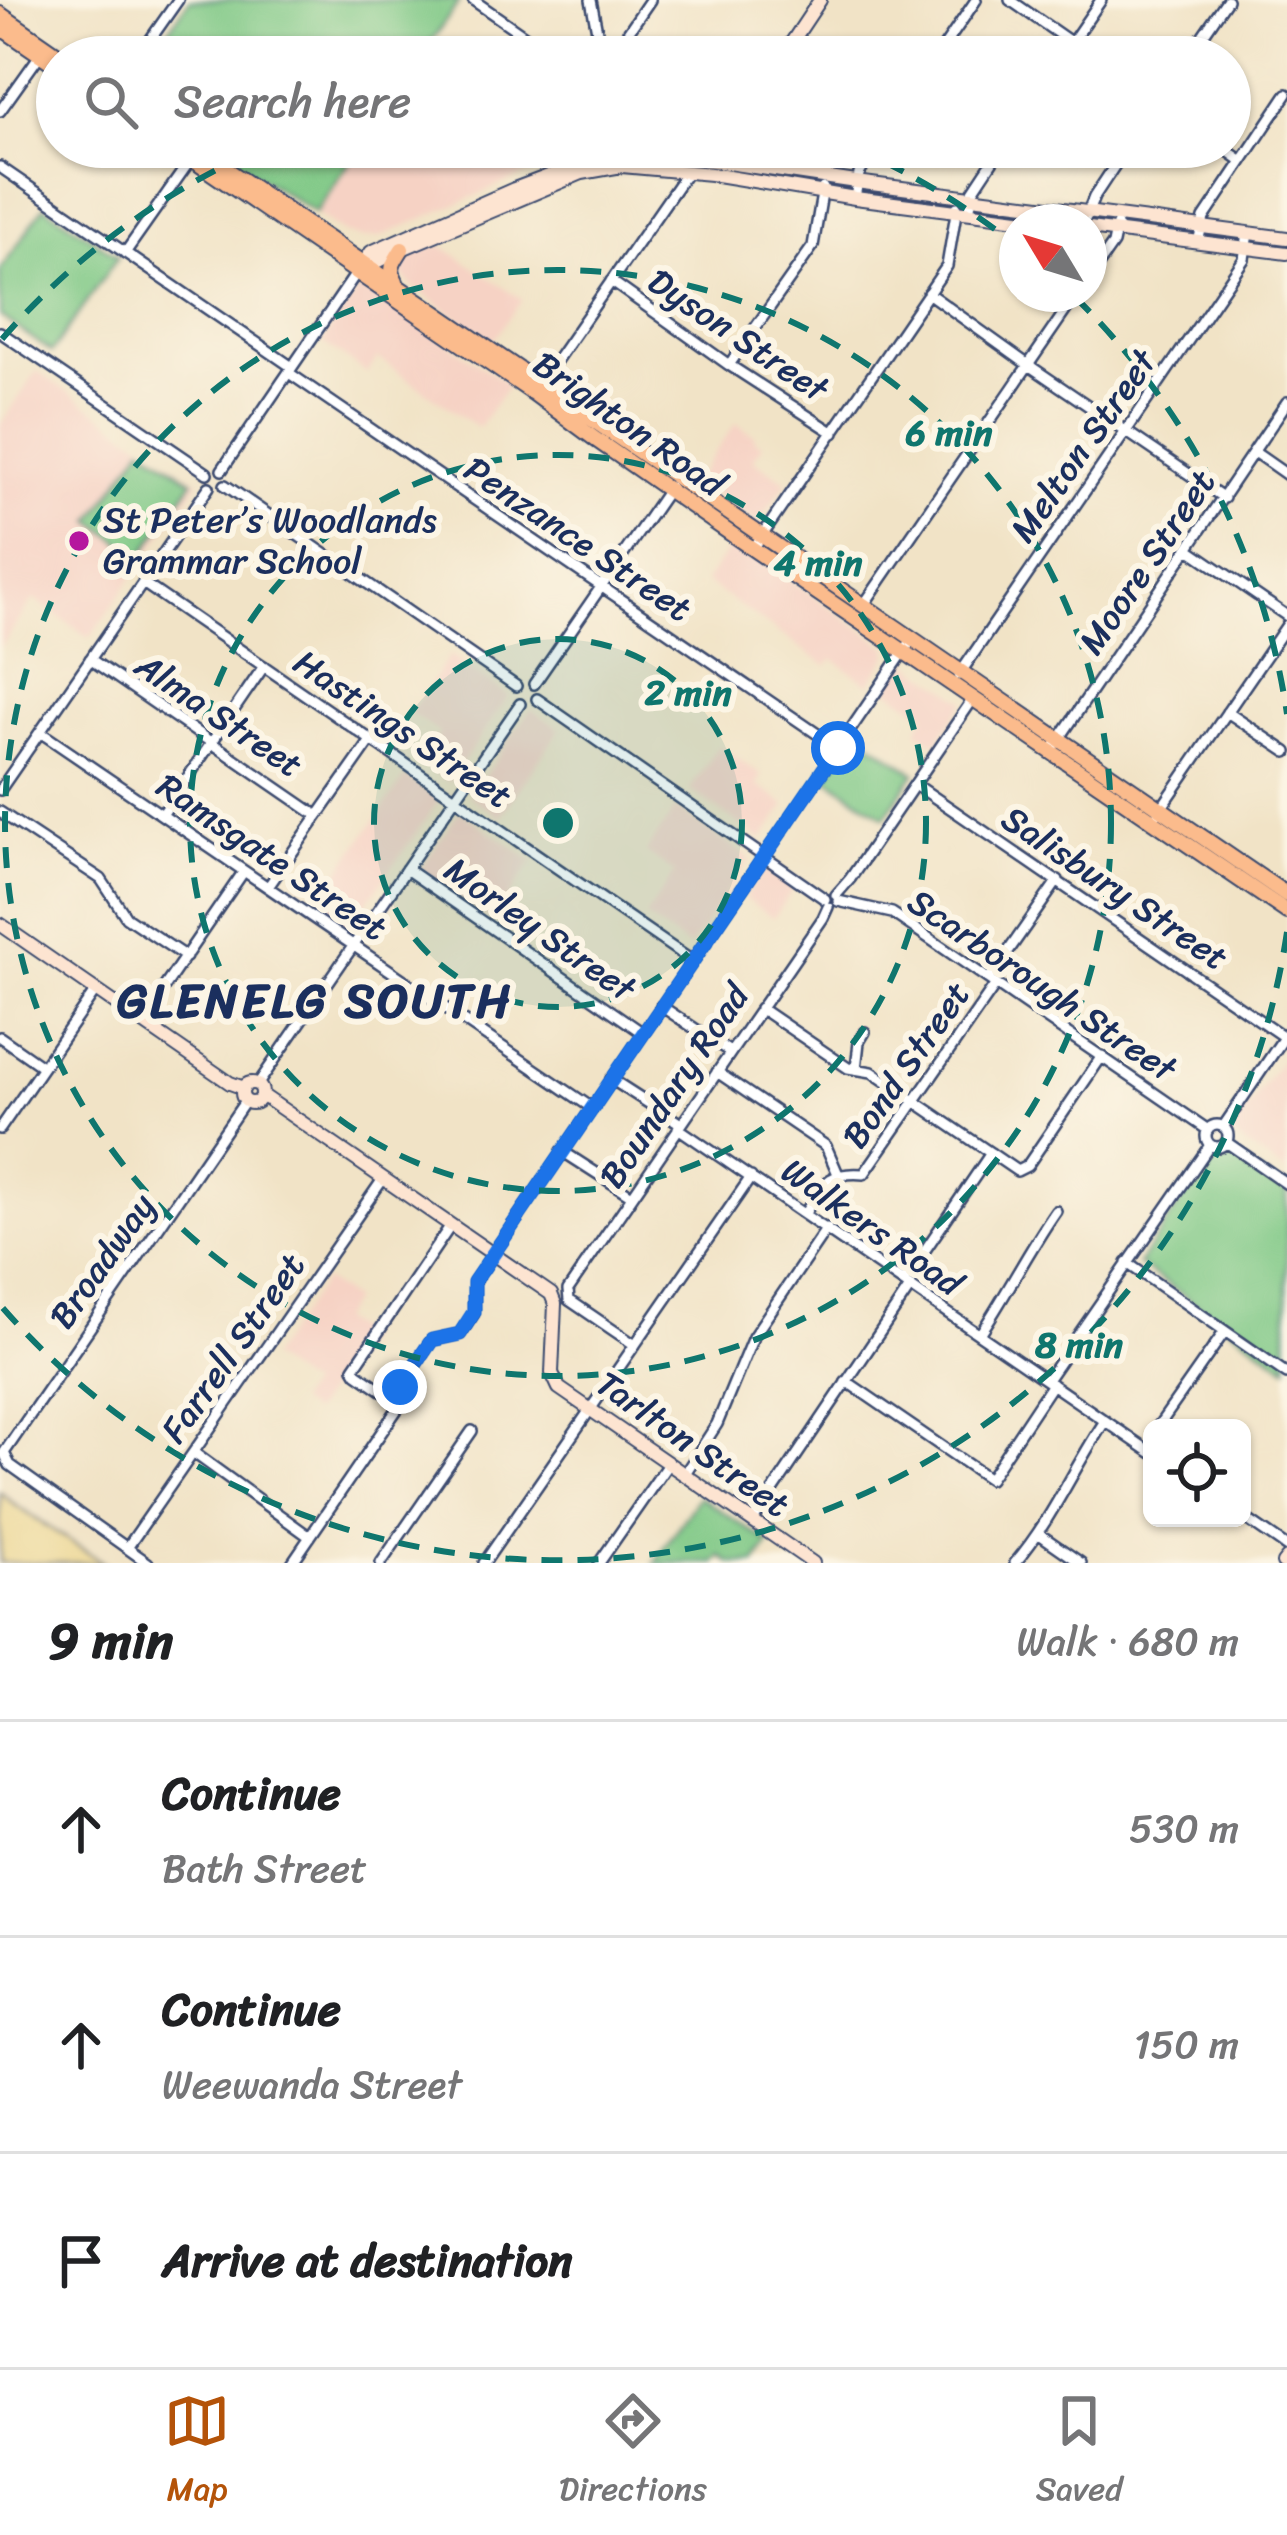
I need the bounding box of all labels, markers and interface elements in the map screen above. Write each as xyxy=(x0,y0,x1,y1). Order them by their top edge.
search box xyxy=(36,36,1251,168)
text: Search here xyxy=(174,62,411,142)
icon: search xyxy=(78,69,144,135)
north arrow xyxy=(999,204,1107,312)
street label: Dyson Street xyxy=(634,250,843,420)
street label: Brighton Road xyxy=(519,334,741,516)
street label: Melton Street xyxy=(992,334,1174,556)
text: 6 min xyxy=(906,401,993,465)
street label: Penzance Street xyxy=(450,438,706,640)
street label: Moore Street xyxy=(1061,456,1233,668)
place label: St Peter’s Woodlands Grammar School xyxy=(103,488,437,593)
marker: St Peter’s Woodlands Grammar School xyxy=(66,528,92,554)
text: 4 min xyxy=(774,531,863,595)
street label: Hastings Street xyxy=(280,631,526,827)
street label: Alma Street xyxy=(121,634,317,795)
text: 2 min xyxy=(644,661,732,725)
route start xyxy=(811,721,865,775)
street label: Ramsgate Street xyxy=(143,755,401,959)
street label: Salisbury Street xyxy=(988,788,1242,988)
centre of rings xyxy=(537,802,579,844)
street label: Morley Street xyxy=(431,839,651,1020)
street label: Scarborough Street xyxy=(894,871,1191,1100)
district label: GLENELG SOUTH xyxy=(117,958,513,1043)
street label: Bond Street xyxy=(824,967,988,1163)
street label: Boundary Road xyxy=(581,968,768,1202)
street label: Walkers Road xyxy=(767,1140,978,1315)
street label: Broadway xyxy=(31,1179,173,1343)
street label: Farrell Street xyxy=(143,1239,323,1457)
text: 8 min xyxy=(1034,1313,1124,1377)
street label: Tarlton Street xyxy=(582,1353,804,1535)
route end xyxy=(373,1360,427,1414)
map controls xyxy=(1143,1419,1251,1527)
button: locate xyxy=(1143,1419,1251,1527)
text: 9 min xyxy=(48,1596,173,1686)
text: Walk · 680 m xyxy=(1016,1607,1239,1676)
text: Continue xyxy=(162,1754,341,1834)
text: 530 m xyxy=(1129,1794,1239,1863)
icon: ahead xyxy=(48,1796,114,1862)
text: Bath Street xyxy=(162,1834,367,1903)
text: Continue xyxy=(162,1970,341,2050)
text: 150 m xyxy=(1134,2010,1239,2079)
icon: ahead xyxy=(48,2012,114,2078)
text: Weewanda Street xyxy=(162,2050,462,2119)
text: Arrive at destination xyxy=(162,2221,572,2301)
icon: arrive xyxy=(48,2228,114,2294)
tab: Map xyxy=(164,2388,230,2518)
tab: Directions xyxy=(559,2388,707,2518)
tab: Saved xyxy=(1036,2388,1123,2518)

